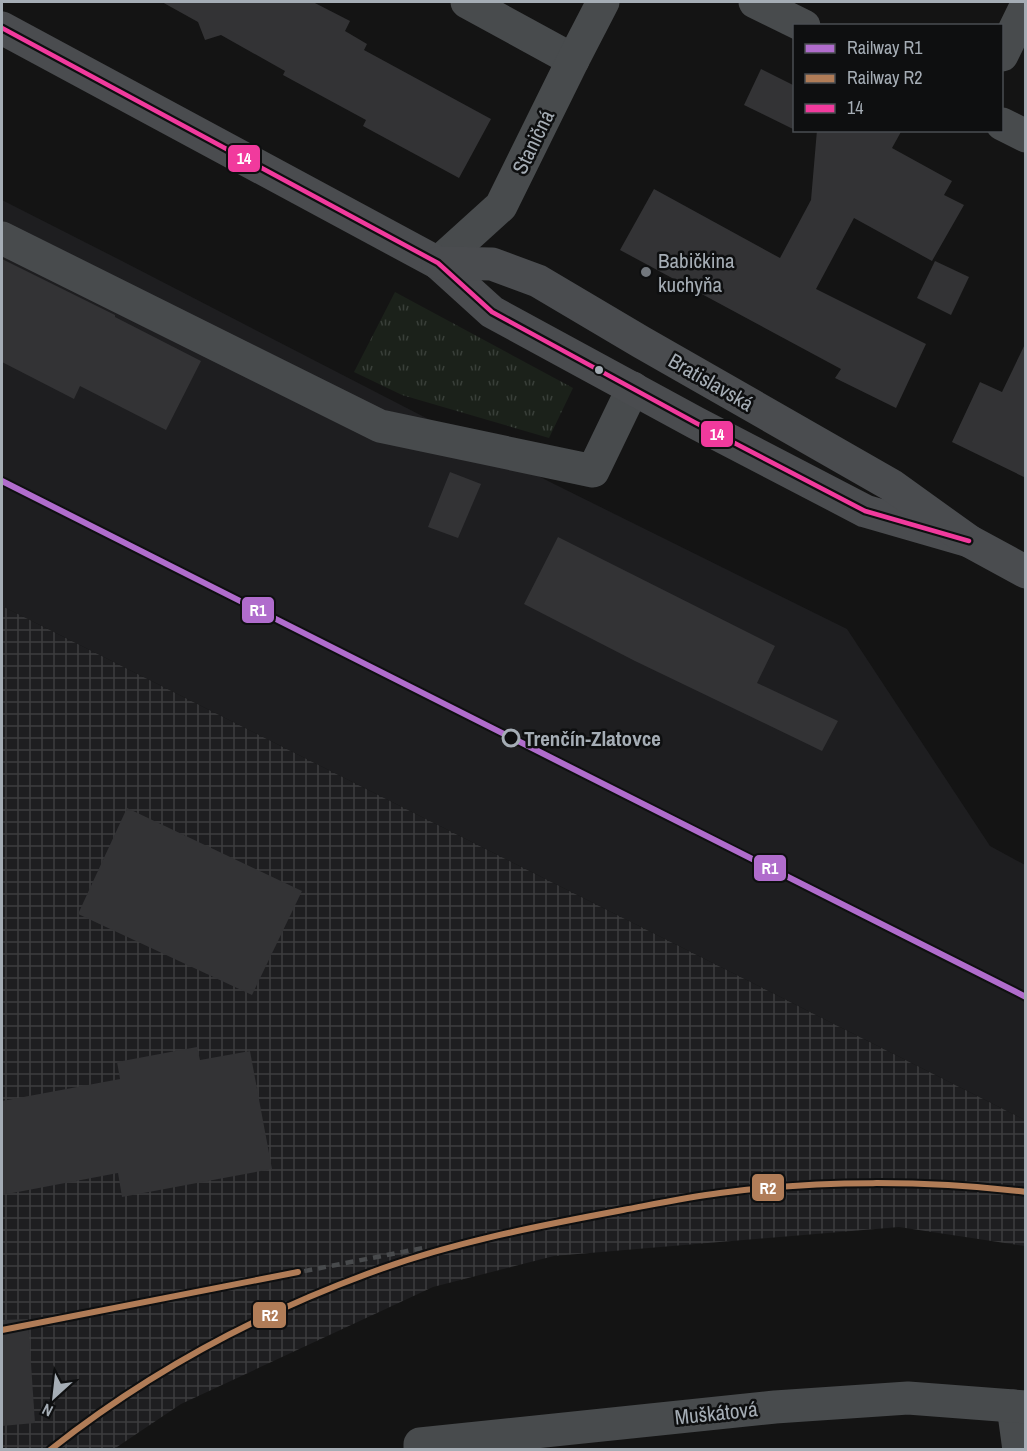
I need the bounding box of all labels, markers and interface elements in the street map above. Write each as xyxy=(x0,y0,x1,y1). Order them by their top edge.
legend xyxy=(793,24,1003,132)
text: Railway R1 xyxy=(847,35,923,60)
text: Railway R2 xyxy=(847,65,922,90)
text: 14 xyxy=(847,95,863,120)
street label: Staničná xyxy=(505,105,561,179)
line badge: 14 xyxy=(227,144,261,173)
text: 14 xyxy=(237,147,252,169)
place label: Babičkina kuchyňa xyxy=(658,246,735,299)
marker: Babičkina kuchyňa xyxy=(639,265,653,279)
street label: Bratislavská xyxy=(663,346,759,418)
unlabelled marker xyxy=(593,364,605,376)
line badge: 14 xyxy=(700,420,734,448)
text: 14 xyxy=(710,423,725,445)
line badge: R1 xyxy=(241,596,275,624)
text: R1 xyxy=(250,599,267,621)
place label: Trenčín-Zlatovce xyxy=(524,724,661,753)
marker: Trenčín-Zlatovce xyxy=(502,729,520,747)
line badge: R1 xyxy=(753,854,787,882)
text: R1 xyxy=(762,857,779,879)
line badge: R2 xyxy=(751,1173,785,1202)
text: R2 xyxy=(760,1177,776,1199)
line badge: R2 xyxy=(252,1301,287,1329)
text: R2 xyxy=(262,1304,278,1326)
north arrow xyxy=(24,1367,84,1427)
street label: Muškátová xyxy=(673,1394,759,1432)
text: N xyxy=(38,1398,56,1422)

